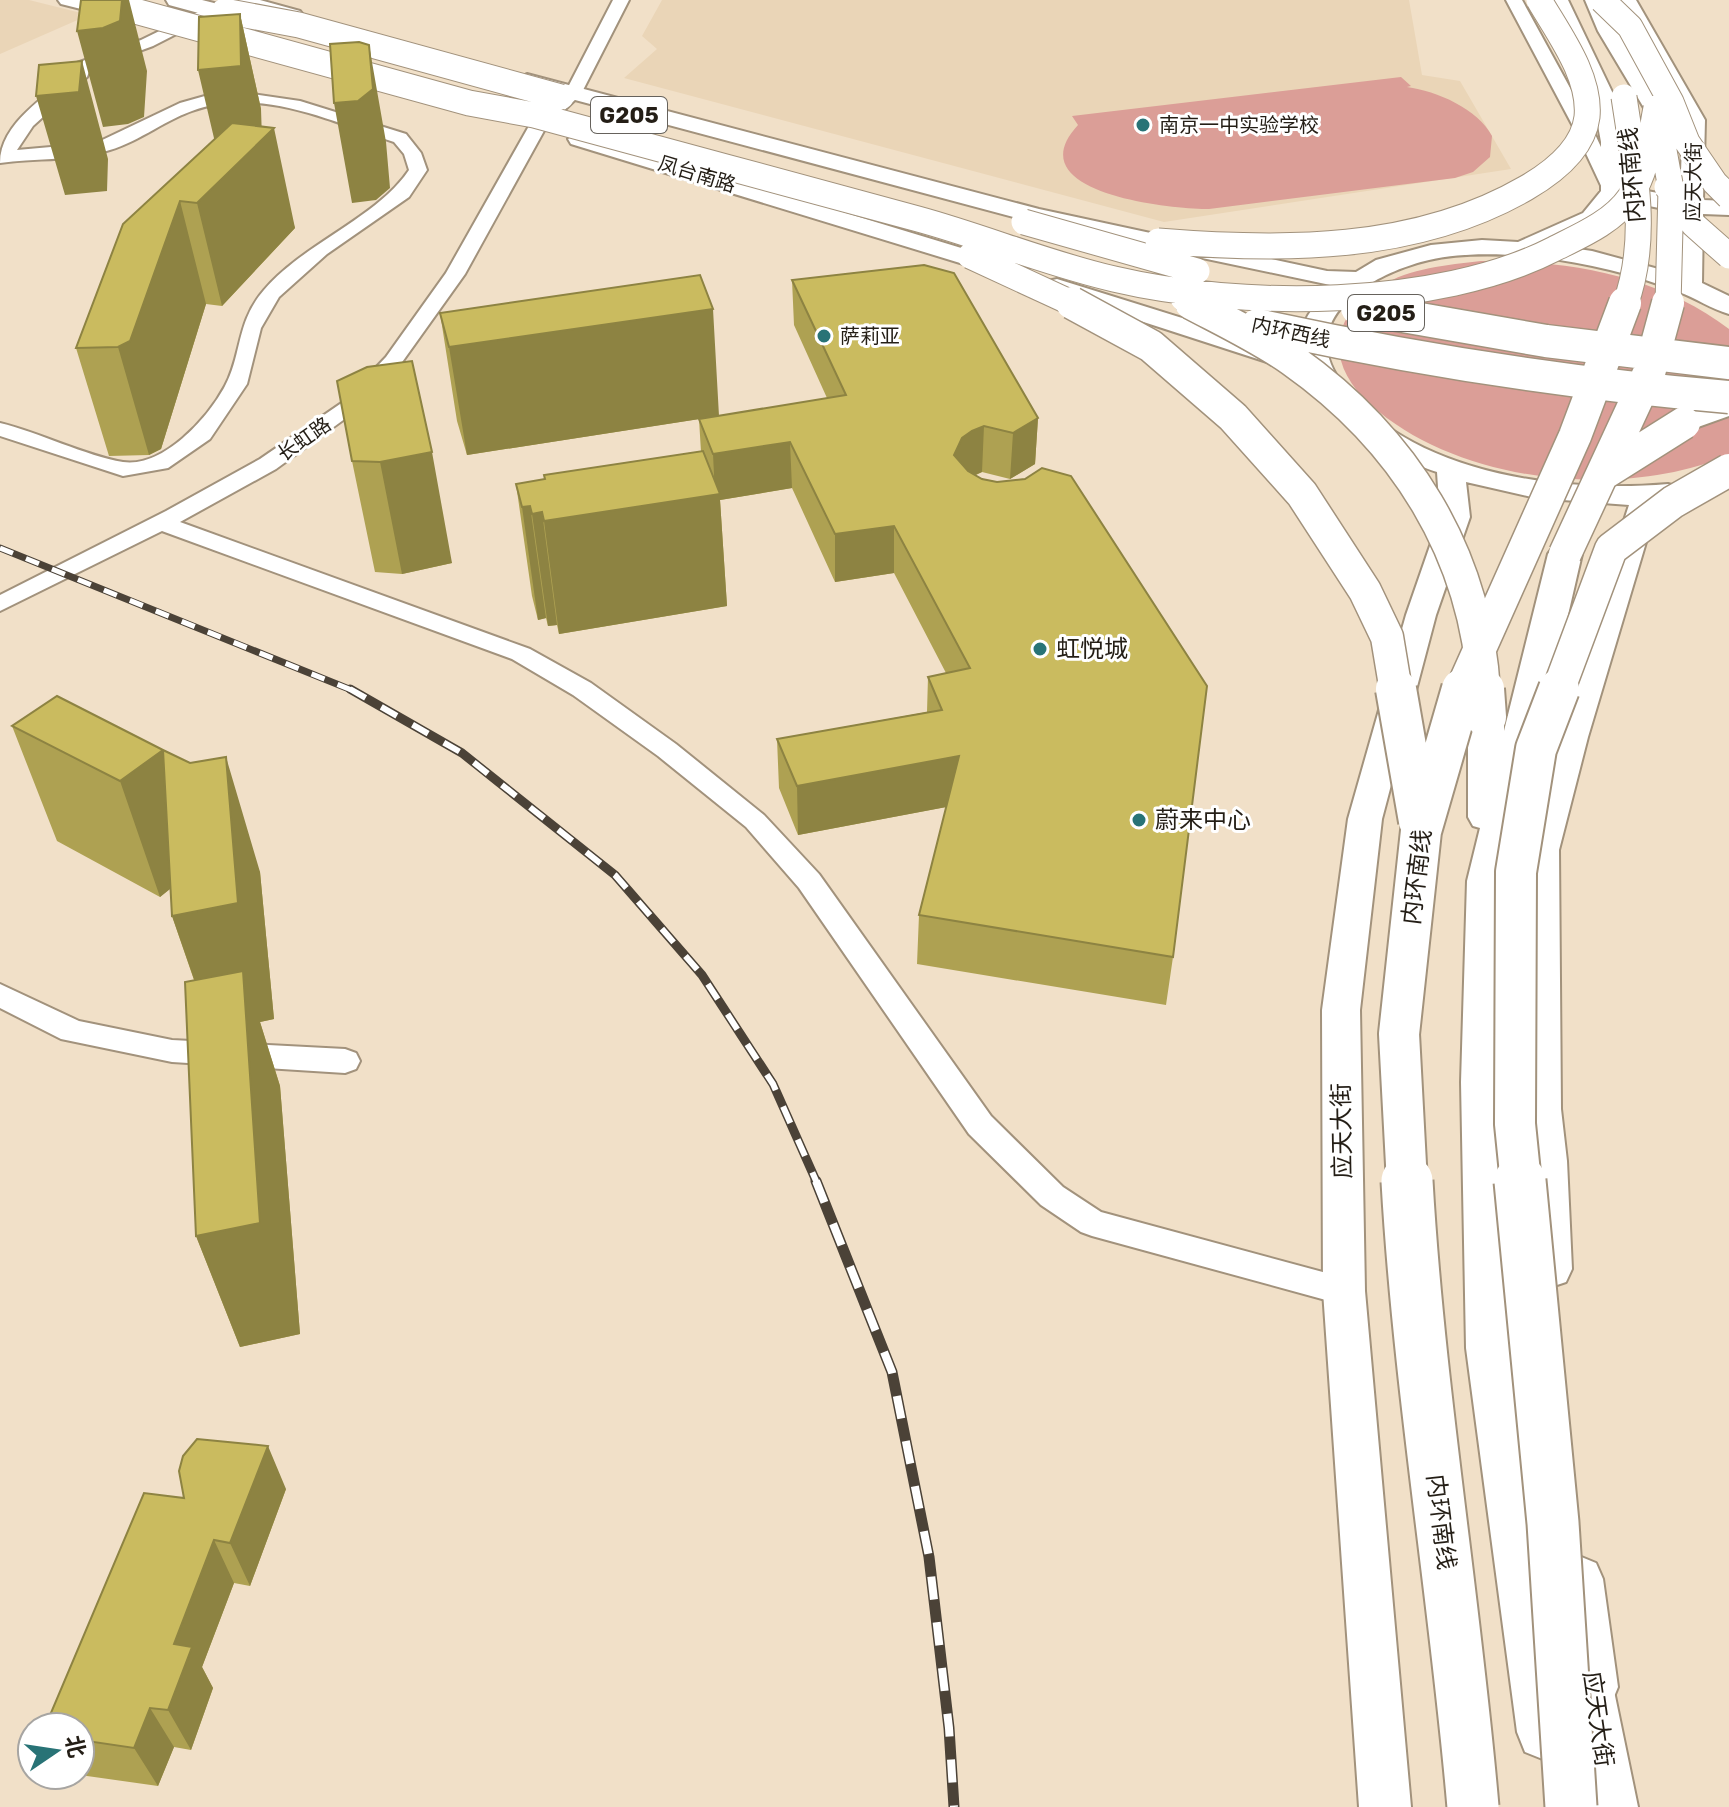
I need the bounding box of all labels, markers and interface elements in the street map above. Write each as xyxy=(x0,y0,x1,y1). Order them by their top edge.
road number: G205 xyxy=(591,97,667,133)
place label: 南京一中实验学校 xyxy=(1159,113,1319,137)
marker: 南京一中实验学校 xyxy=(1134,116,1152,134)
street label: 内环南线 xyxy=(1614,126,1650,224)
street label: 应天大街 xyxy=(1680,142,1706,222)
street label: 凤台南路 xyxy=(655,151,739,197)
road number: G205 xyxy=(1348,295,1424,331)
street label: 内环西线 xyxy=(1249,312,1333,352)
place label: 萨莉亚 xyxy=(840,324,900,348)
marker: 萨莉亚 xyxy=(815,327,833,345)
street label: 长虹路 xyxy=(273,412,335,466)
place label: 虹悦城 xyxy=(1056,635,1128,663)
marker: 虹悦城 xyxy=(1031,640,1049,658)
place label: 蔚来中心 xyxy=(1155,806,1251,834)
marker: 蔚来中心 xyxy=(1130,811,1148,829)
street label: 内环南线 xyxy=(1397,828,1437,926)
street label: 应天大街 xyxy=(1327,1083,1357,1179)
street label: 内环南线 xyxy=(1421,1473,1461,1571)
street label: 应天大街 xyxy=(1577,1670,1619,1768)
north arrow xyxy=(16,1711,96,1791)
text: 北 xyxy=(59,1733,91,1760)

